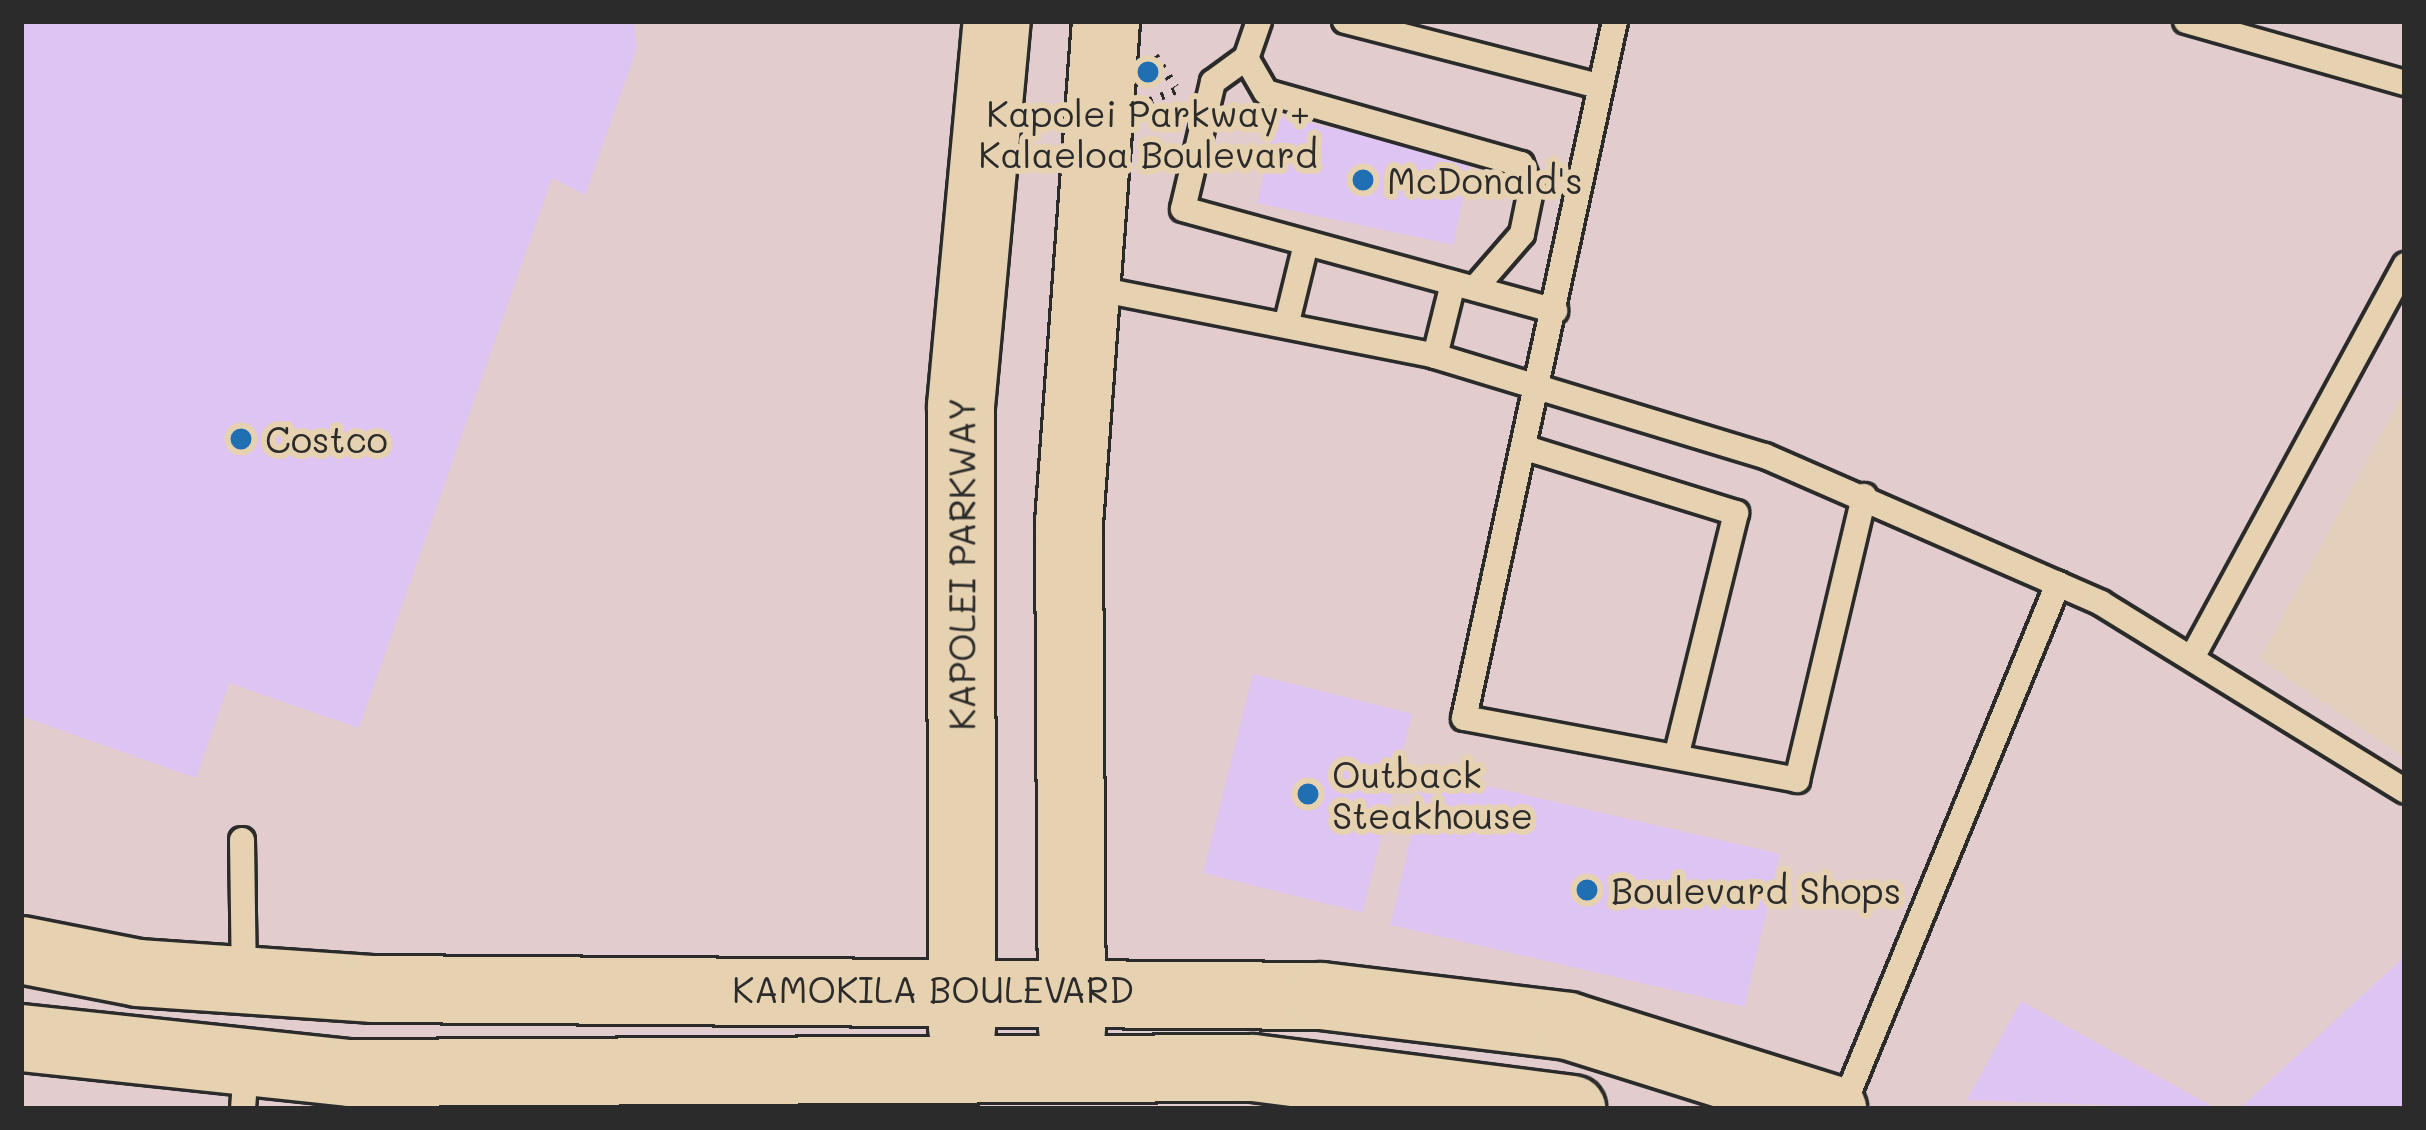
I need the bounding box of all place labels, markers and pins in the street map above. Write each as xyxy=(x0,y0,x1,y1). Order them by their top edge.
marker: Kapolei Parkway + Kalaeloa Boulevard xyxy=(1135,59,1161,85)
place label: Kapolei Parkway + Kalaeloa Boulevard xyxy=(978,90,1318,175)
place label: McDonald's xyxy=(1387,158,1583,202)
marker: McDonald's xyxy=(1350,167,1376,193)
place label: Costco xyxy=(265,417,388,461)
marker: Costco xyxy=(228,426,254,452)
place label: Outback Steakhouse xyxy=(1332,751,1533,836)
marker: Outback Steakhouse xyxy=(1295,781,1321,807)
place label: Boulevard Shops xyxy=(1611,868,1901,912)
marker: Boulevard Shops xyxy=(1574,877,1600,903)

